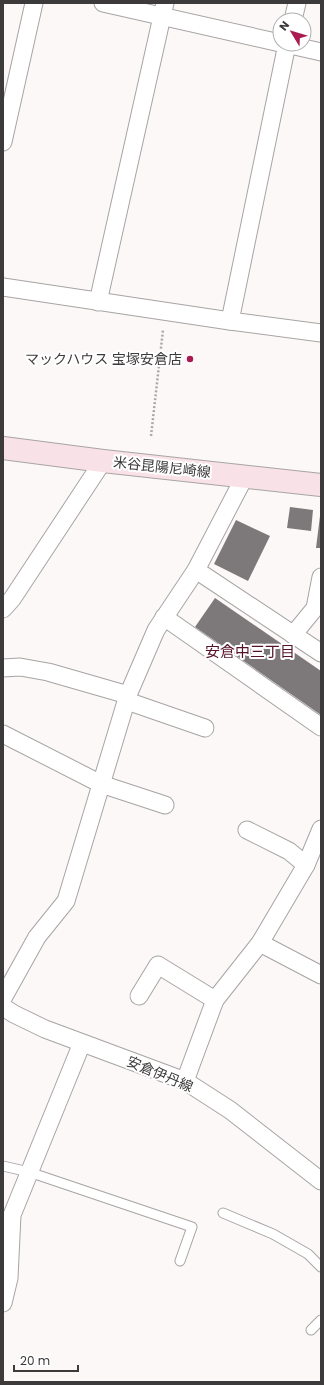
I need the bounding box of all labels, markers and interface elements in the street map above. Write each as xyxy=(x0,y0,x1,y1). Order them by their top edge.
north arrow xyxy=(272,12,312,52)
text: N xyxy=(275,18,293,34)
place label: マックハウス 宝塚安倉店 xyxy=(25,349,182,369)
marker: マックハウス 宝塚安倉店 xyxy=(185,354,195,364)
street label: 米谷昆陽尼崎線 xyxy=(112,452,212,482)
district label: 安倉中三丁目 xyxy=(205,641,295,662)
street label: 安倉伊丹線 xyxy=(124,1051,196,1097)
scale bar xyxy=(14,1347,78,1373)
text: 20 m xyxy=(20,1352,50,1369)

